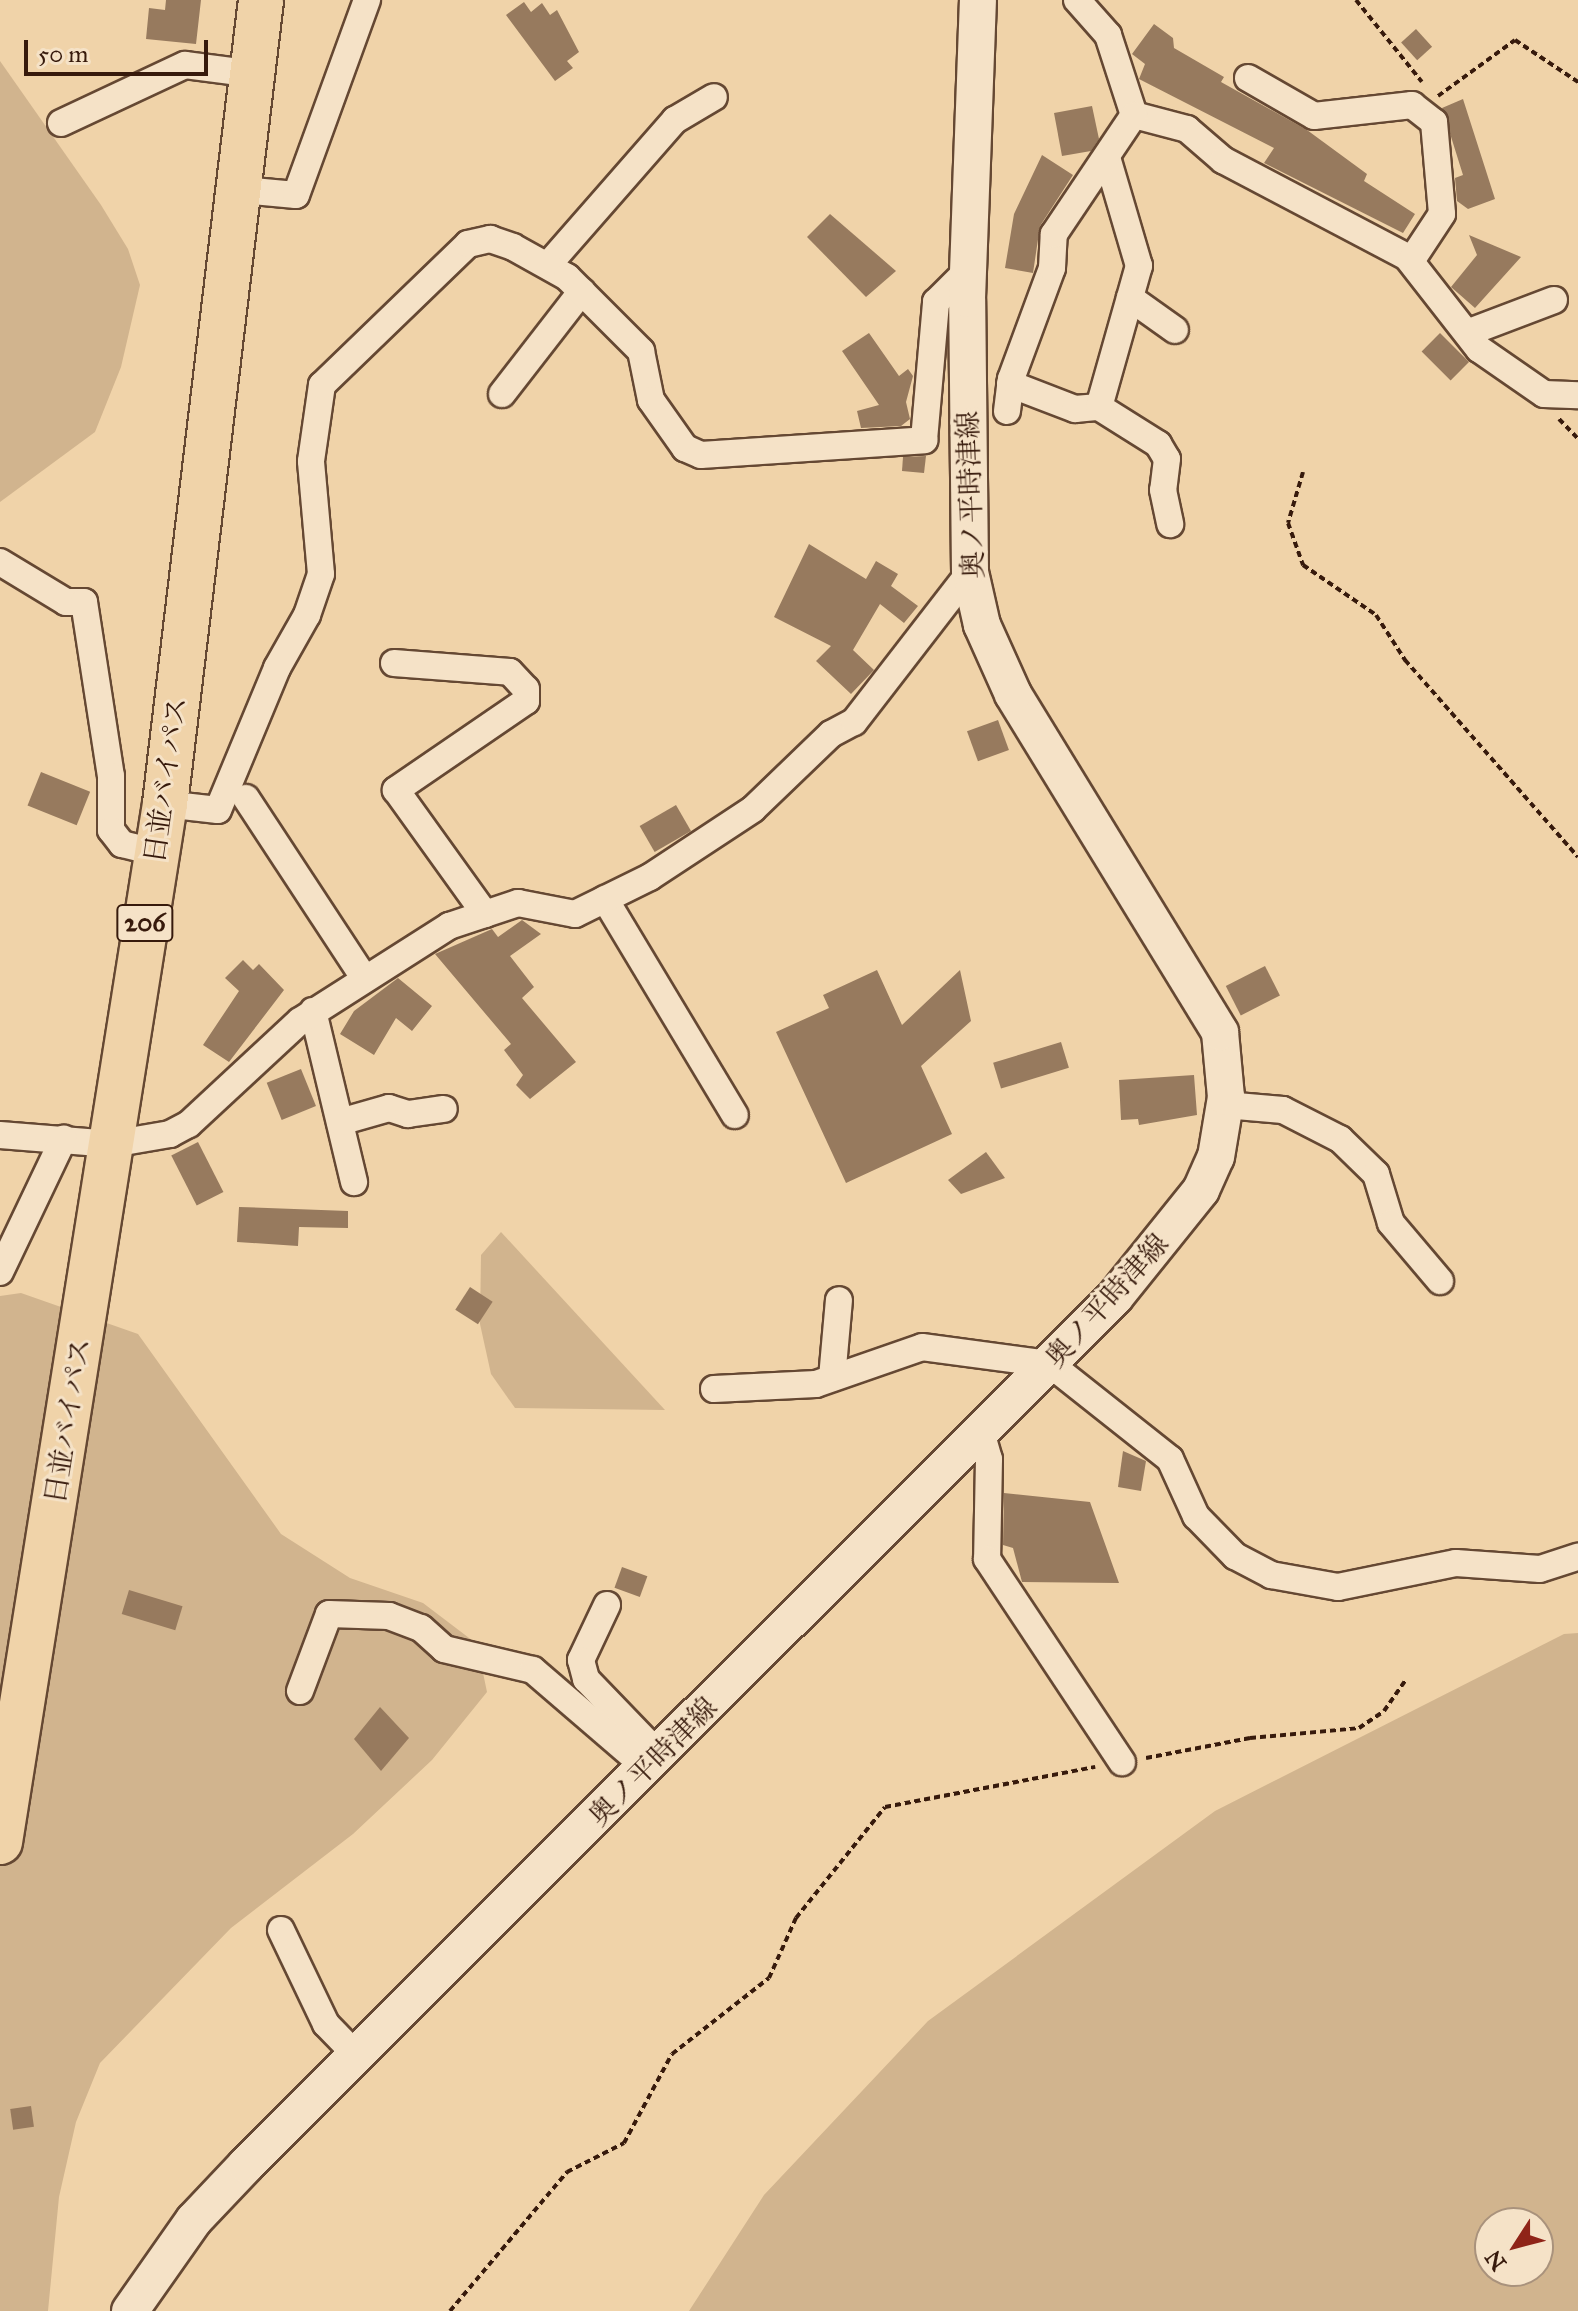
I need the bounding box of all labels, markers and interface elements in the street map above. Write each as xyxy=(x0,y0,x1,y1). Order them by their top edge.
scale bar xyxy=(28,24,212,74)
text: 50 m xyxy=(38,39,88,69)
street label: 奥ノ平時津線 xyxy=(951,410,991,580)
street label: 日並バイパス xyxy=(138,694,194,866)
road number: 206 xyxy=(115,901,175,945)
street label: 奥ノ平時津線 xyxy=(1038,1227,1176,1375)
street label: 日並バイパス xyxy=(38,1335,98,1507)
street label: 奥ノ平時津線 xyxy=(582,1691,724,1833)
north arrow xyxy=(1474,2207,1554,2287)
text: N xyxy=(1479,2245,1512,2276)

